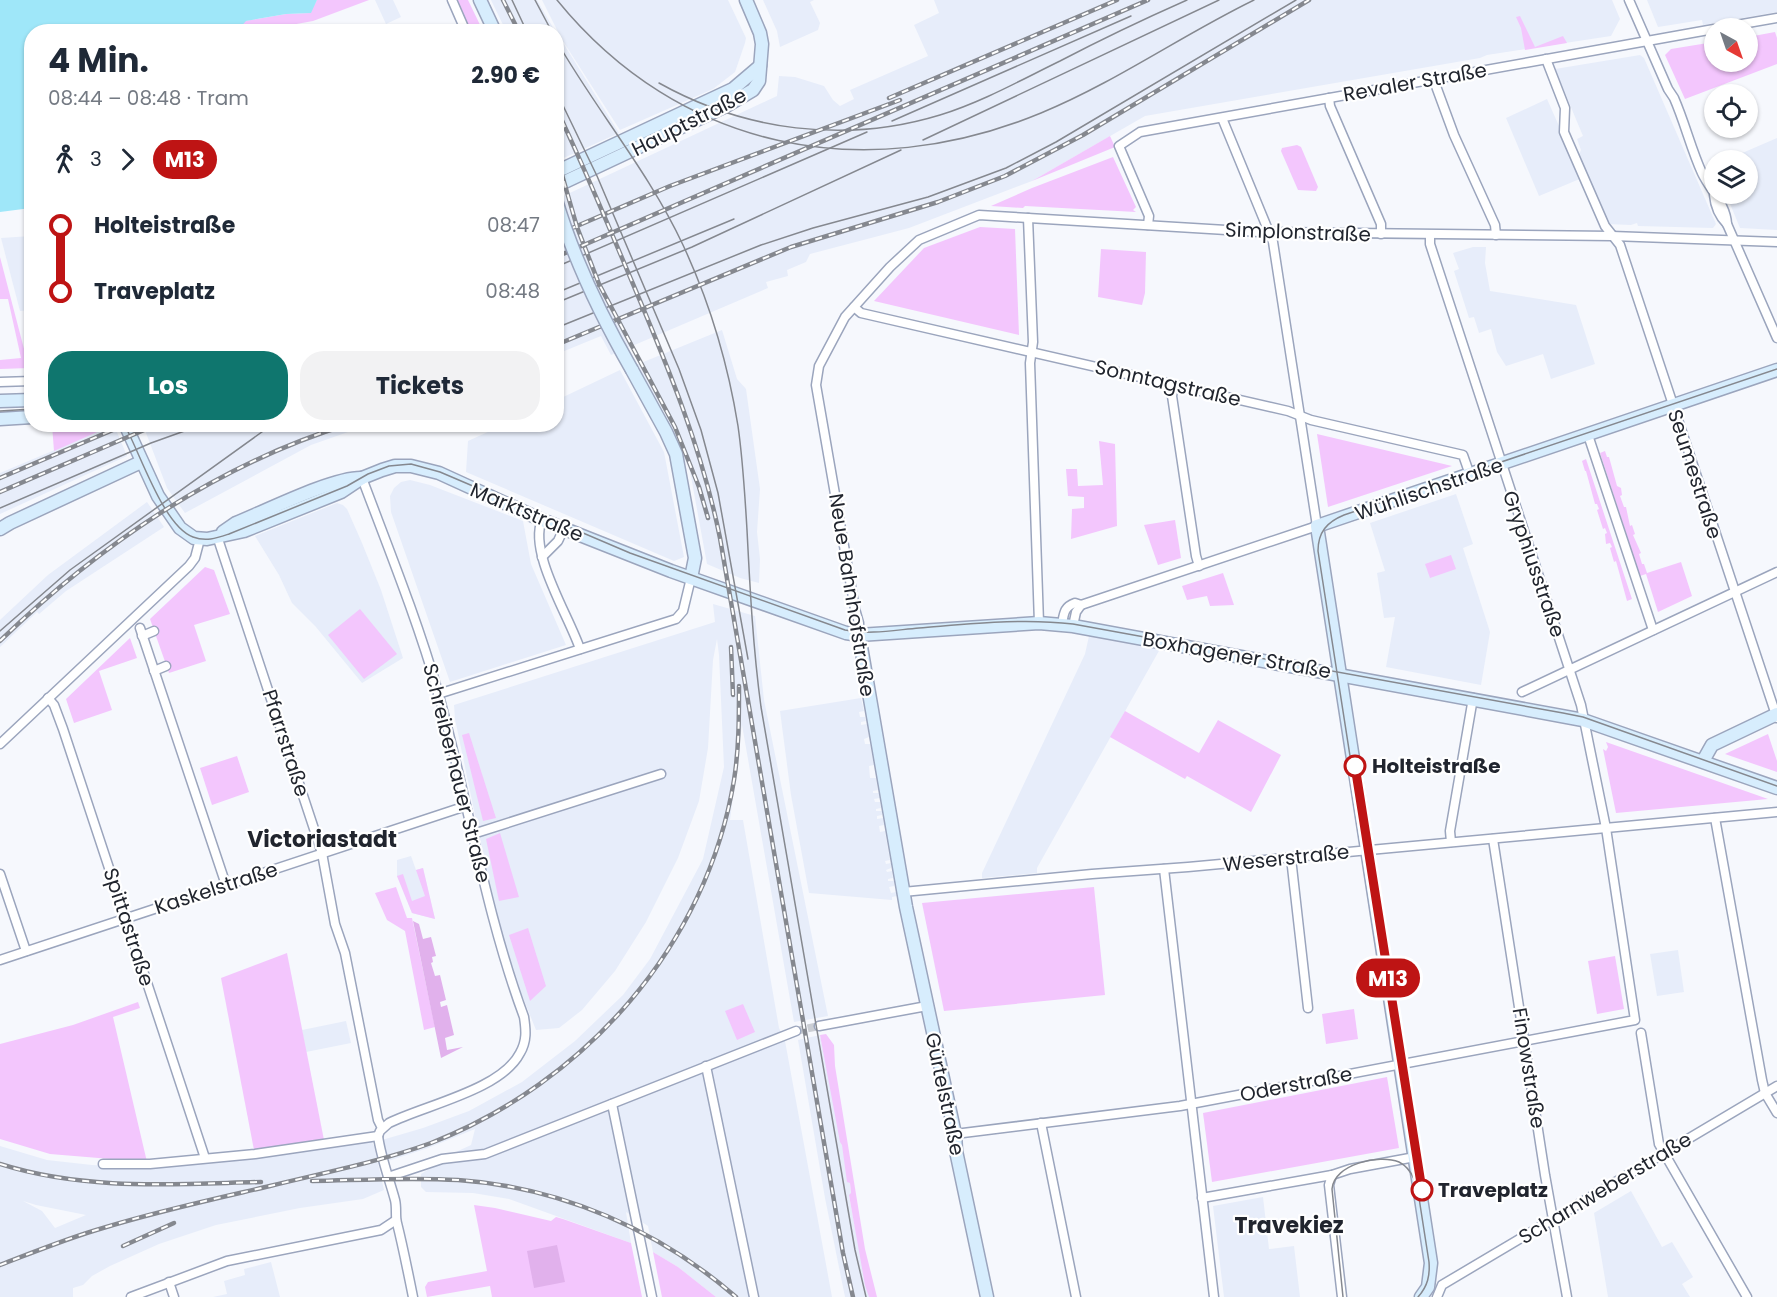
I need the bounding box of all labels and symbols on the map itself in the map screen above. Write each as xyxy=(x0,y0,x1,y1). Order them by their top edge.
north arrow xyxy=(1704,18,1758,72)
street label: Revaler Straße xyxy=(1341,56,1489,108)
street label: Hauptstraße xyxy=(627,81,751,163)
street label: Simplonstraße xyxy=(1225,215,1371,249)
street label: Sonntagstraße xyxy=(1092,353,1244,413)
street label: Seumestraße xyxy=(1661,406,1729,542)
street label: Wühlischstraße xyxy=(1351,451,1507,527)
street label: Marktstraße xyxy=(466,476,588,548)
street label: Gryphiusstraße xyxy=(1496,487,1572,641)
street label: Neue Bahnhofstraße xyxy=(822,491,882,699)
street label: Boxhagener Straße xyxy=(1141,625,1333,685)
street label: Schreiberhauer Straße xyxy=(416,660,498,886)
street label: Pfarrstraße xyxy=(255,686,317,800)
place label: Holteistraße xyxy=(1372,752,1501,780)
marker: Holteistraße xyxy=(1344,755,1366,777)
district label: Victoriastadt xyxy=(247,824,397,855)
street label: Weserstraße xyxy=(1221,837,1351,879)
street label: Kaskelstraße xyxy=(151,855,281,921)
street label: Spittastraße xyxy=(97,864,161,990)
line badge: M13 xyxy=(1354,958,1422,998)
street label: Finowstraße xyxy=(1506,1006,1552,1130)
street label: Gürtelstraße xyxy=(918,1030,972,1158)
street label: Oderstraße xyxy=(1237,1059,1355,1109)
street label: Scharnweberstraße xyxy=(1513,1125,1697,1251)
place label: Traveplatz xyxy=(1438,1176,1548,1204)
marker: Traveplatz xyxy=(1411,1179,1433,1201)
district label: Travekiez xyxy=(1234,1210,1344,1241)

